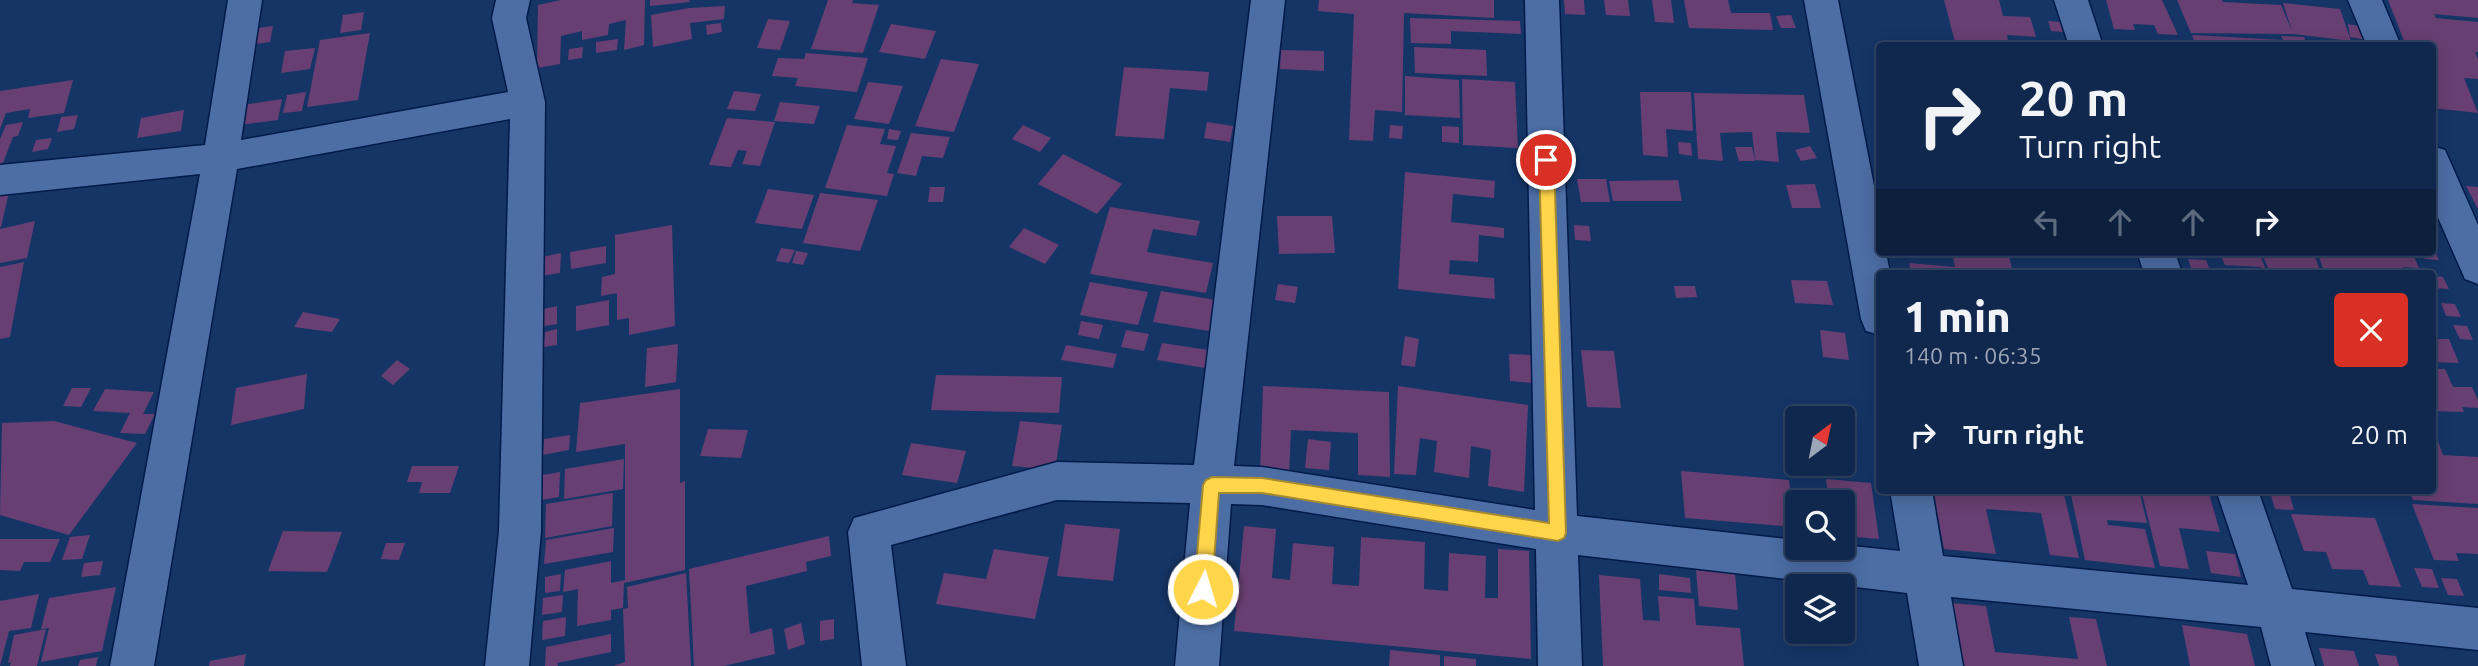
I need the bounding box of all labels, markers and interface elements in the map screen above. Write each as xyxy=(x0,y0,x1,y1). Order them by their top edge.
icon: right xyxy=(1904,70,1995,161)
text: 20 m xyxy=(2019,70,2128,125)
text: Turn right xyxy=(2019,128,2161,164)
pin xyxy=(1516,130,1576,190)
icon: arrive xyxy=(1527,141,1565,179)
icon: left xyxy=(2028,203,2066,241)
icon: ahead xyxy=(2101,203,2139,241)
icon: ahead xyxy=(2174,203,2212,241)
icon: right xyxy=(2247,203,2285,241)
text: 1 min xyxy=(1904,293,2011,340)
button: close xyxy=(2334,293,2408,367)
text: 140 m · 06:35 xyxy=(1904,343,2042,368)
north arrow xyxy=(1785,406,1855,476)
map controls xyxy=(1785,406,1855,644)
icon: right xyxy=(1904,416,1942,454)
text: Turn right xyxy=(1963,420,2084,449)
text: 20 m xyxy=(2350,420,2408,449)
button: search xyxy=(1785,490,1855,560)
position arrow xyxy=(1166,552,1240,626)
button: layers xyxy=(1785,574,1855,644)

